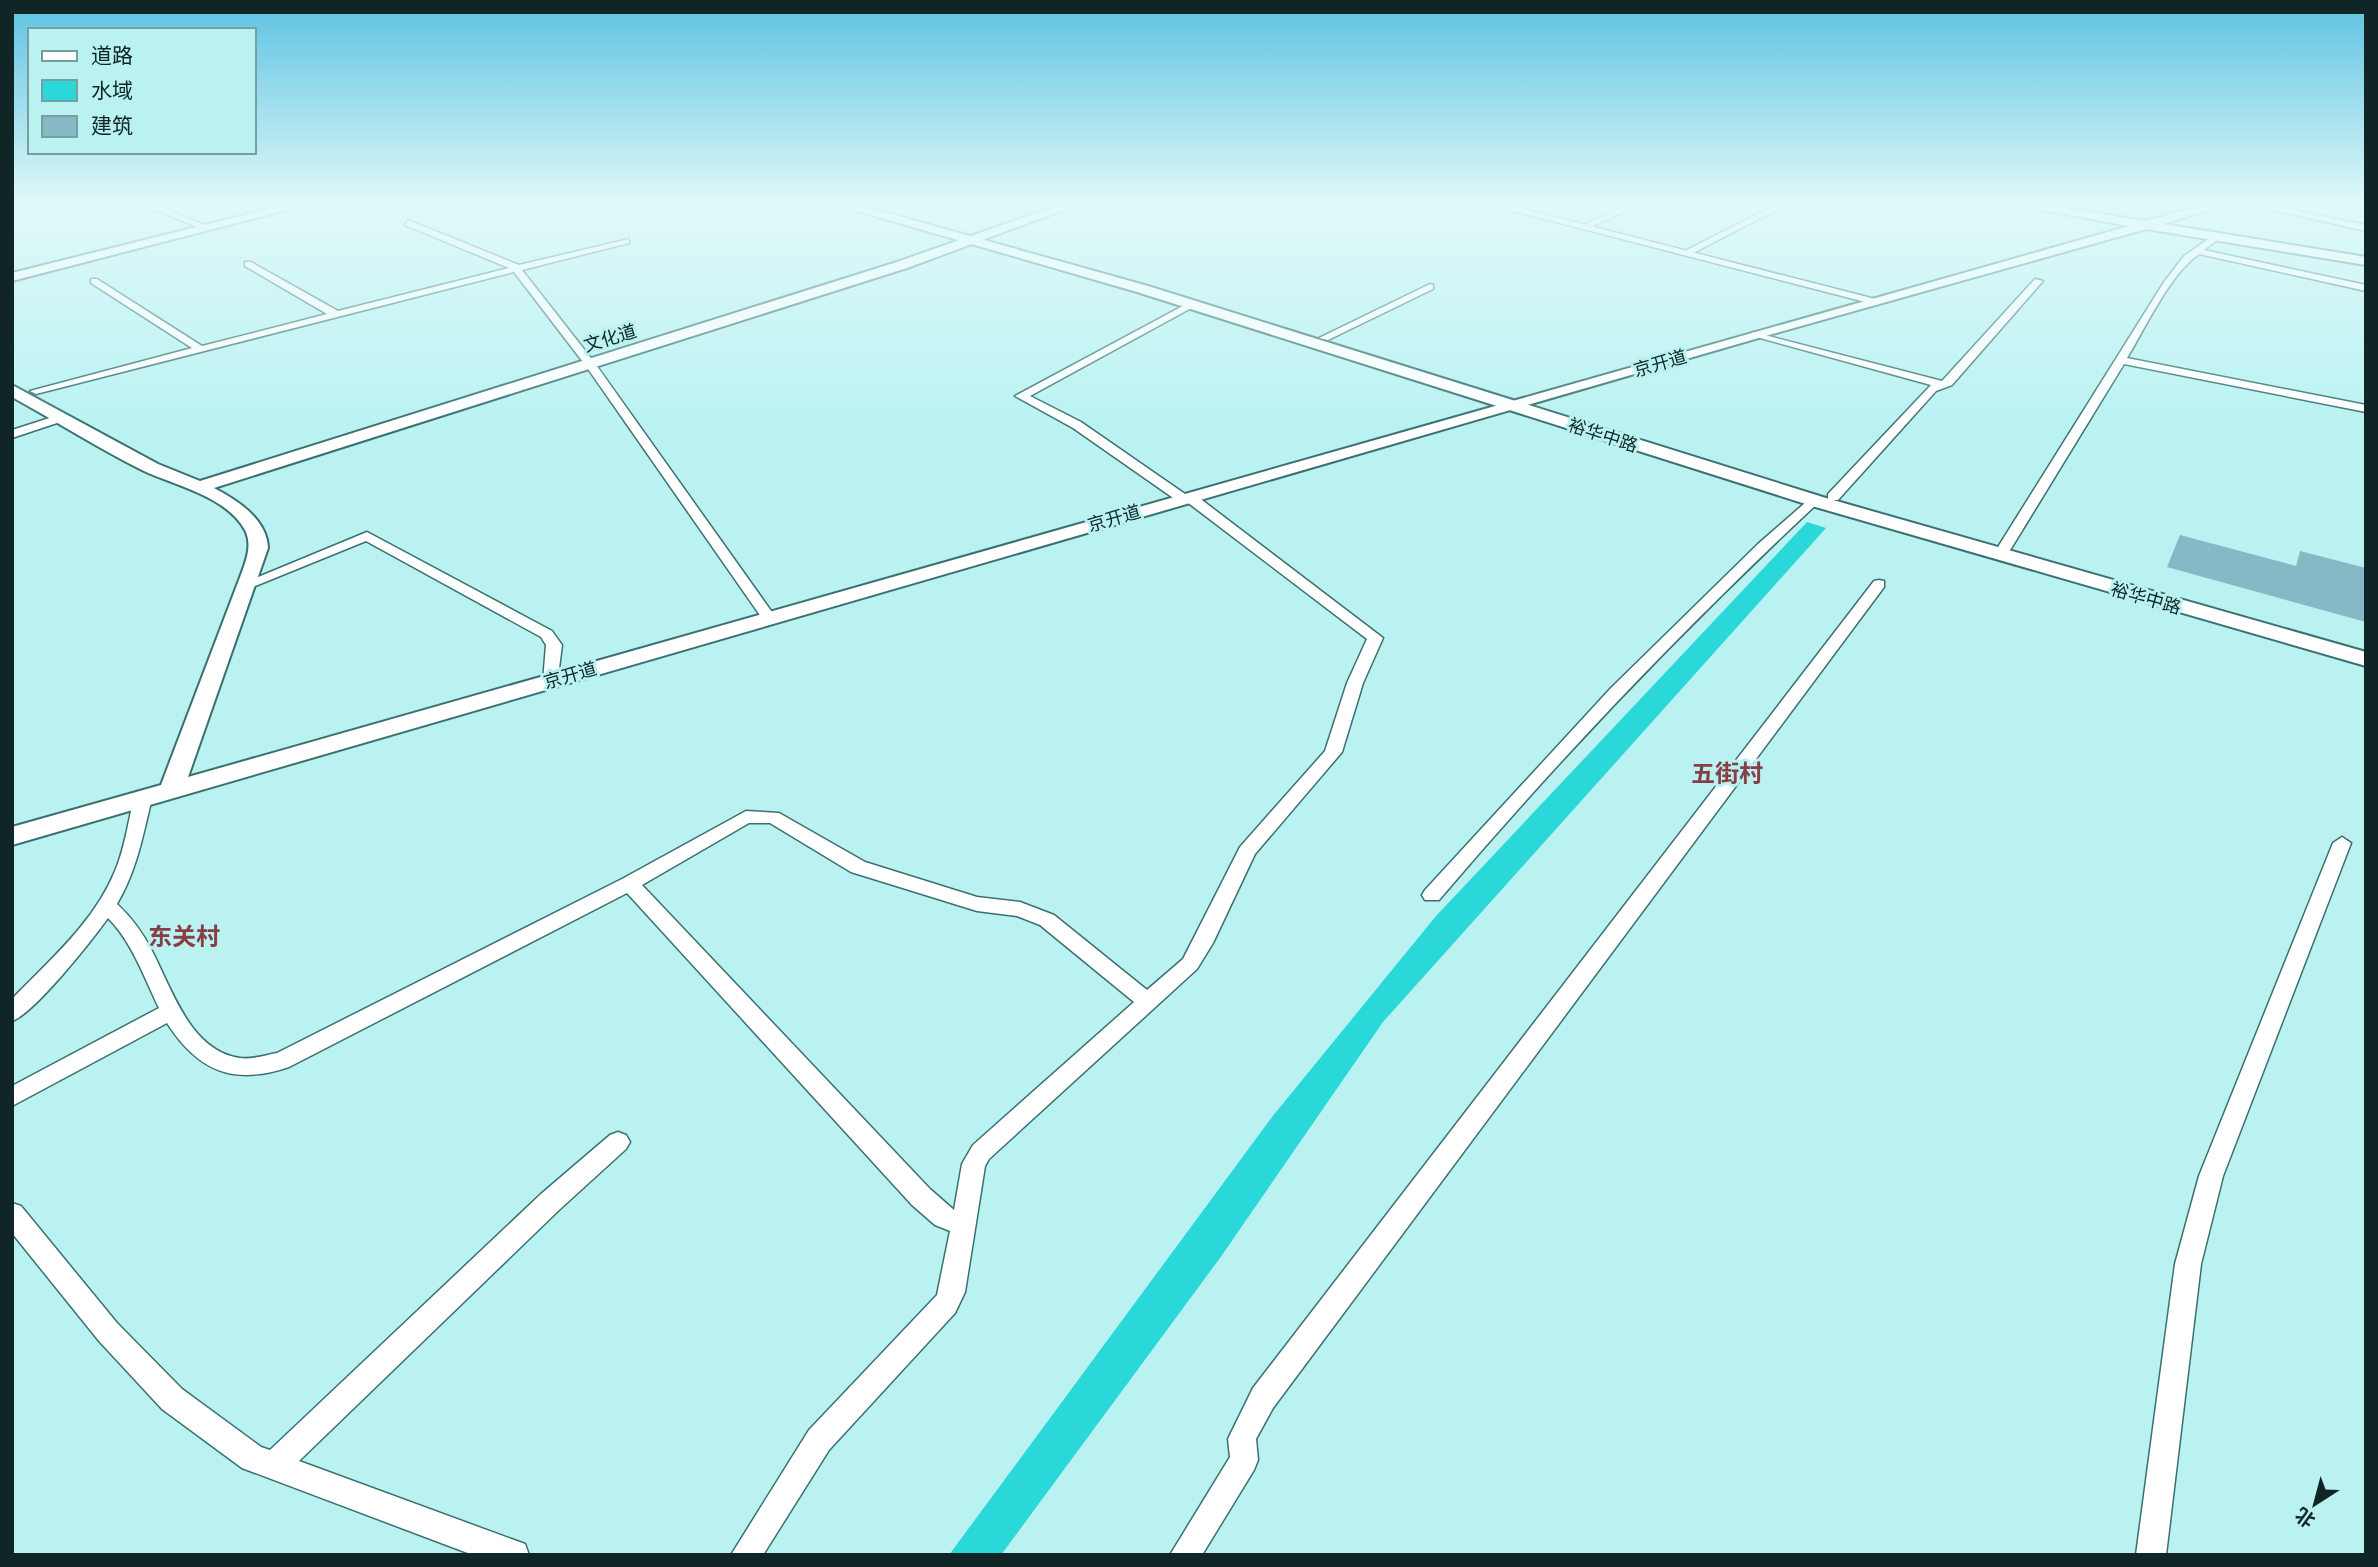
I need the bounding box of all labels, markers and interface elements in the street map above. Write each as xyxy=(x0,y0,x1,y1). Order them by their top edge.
legend xyxy=(28,28,256,154)
text: 道路 xyxy=(91,44,133,68)
text: 水域 xyxy=(91,79,133,103)
text: 建筑 xyxy=(91,114,133,138)
street label: 文化道 xyxy=(581,320,639,356)
street label: 京开道 xyxy=(1631,345,1689,381)
street label: 裕华中路 xyxy=(1566,414,1640,456)
street label: 京开道 xyxy=(1085,500,1143,536)
street label: 裕华中路 xyxy=(2109,578,2183,618)
street label: 京开道 xyxy=(541,657,599,693)
district label: 五街村 xyxy=(1691,760,1763,788)
district label: 东关村 xyxy=(148,923,220,951)
north arrow xyxy=(2280,1469,2350,1539)
text: 北 xyxy=(2291,1502,2320,1532)

